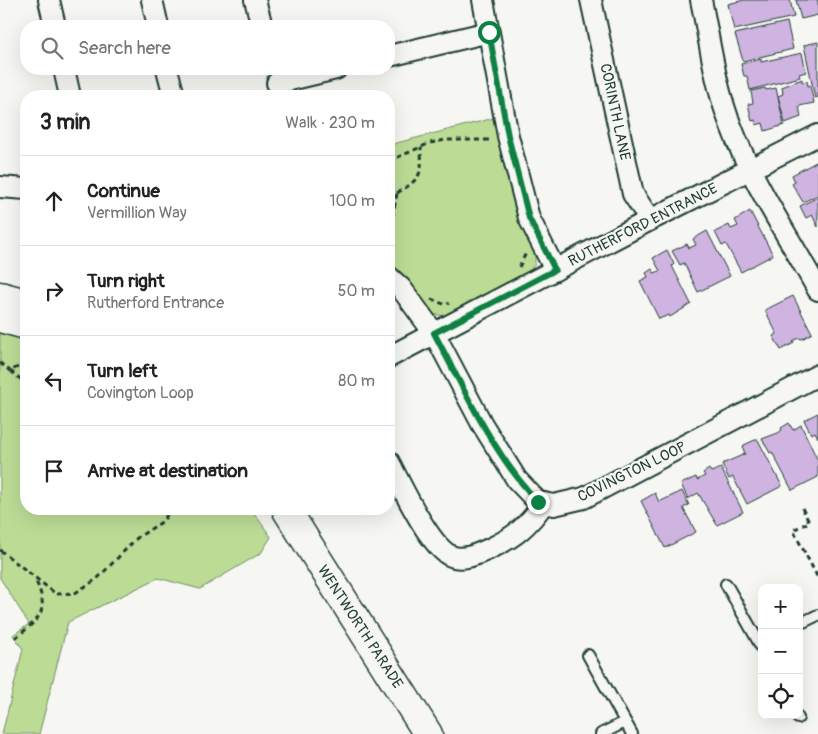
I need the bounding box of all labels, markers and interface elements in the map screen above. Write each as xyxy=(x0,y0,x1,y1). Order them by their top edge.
search box xyxy=(20,20,395,75)
route start xyxy=(478,21,501,44)
icon: search xyxy=(38,34,66,62)
text: Search here xyxy=(78,36,171,60)
street label: CORINTH LANE xyxy=(595,62,635,162)
text: 3 min xyxy=(40,109,90,136)
text: Walk · 230 m xyxy=(285,113,375,133)
text: Continue xyxy=(87,179,160,203)
street label: RUTHERFORD ENTRANCE xyxy=(565,179,721,271)
icon: ahead xyxy=(40,187,68,215)
text: 100 m xyxy=(329,191,375,211)
text: Vermillion Way xyxy=(87,203,187,223)
text: Turn right xyxy=(87,269,165,293)
icon: right xyxy=(40,277,68,305)
text: 50 m xyxy=(338,281,375,301)
text: Rutherford Entrance xyxy=(87,293,224,313)
text: Turn left xyxy=(87,359,157,383)
icon: left xyxy=(40,367,68,395)
text: 80 m xyxy=(338,371,375,391)
text: Covington Loop xyxy=(87,383,194,403)
street label: COVINGTON LOOP xyxy=(575,437,689,507)
icon: arrive xyxy=(40,457,68,485)
text: Arrive at destination xyxy=(87,459,248,483)
route end xyxy=(527,491,550,514)
street label: WENTWORTH PARADE xyxy=(313,562,407,692)
map controls xyxy=(758,584,803,719)
button: + xyxy=(758,584,803,629)
button: − xyxy=(758,629,803,674)
button: locate xyxy=(758,674,803,719)

